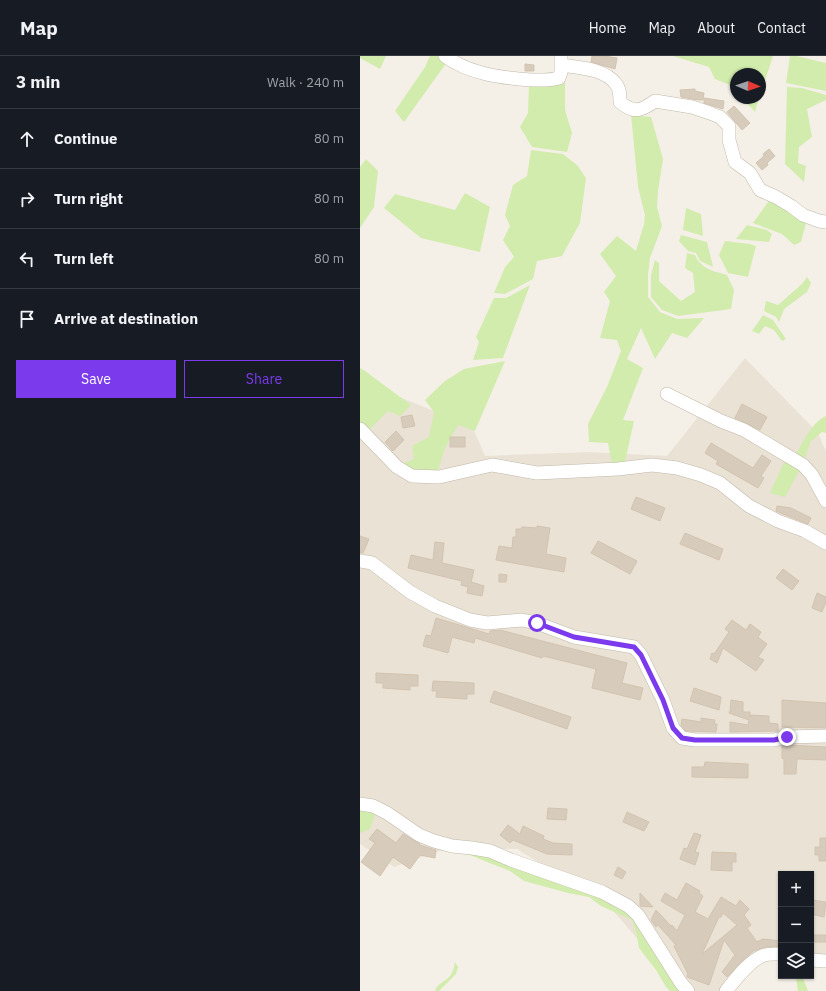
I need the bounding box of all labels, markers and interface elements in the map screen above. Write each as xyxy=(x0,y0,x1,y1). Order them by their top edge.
text: Map xyxy=(20,16,58,40)
text: Home xyxy=(589,19,626,37)
text: Map xyxy=(648,19,675,37)
text: About xyxy=(697,19,735,37)
text: Contact xyxy=(757,19,806,37)
north arrow xyxy=(730,68,766,104)
text: 3 min xyxy=(16,71,60,93)
text: Walk · 240 m xyxy=(267,74,344,91)
icon: ahead xyxy=(16,128,38,150)
text: Continue xyxy=(54,129,118,148)
text: 80 m xyxy=(314,130,344,147)
icon: right xyxy=(16,188,38,210)
text: Turn right xyxy=(54,189,123,208)
text: 80 m xyxy=(314,190,344,207)
icon: left xyxy=(16,248,38,270)
text: Turn left xyxy=(54,249,114,268)
text: 80 m xyxy=(314,250,344,267)
icon: arrive xyxy=(16,308,38,330)
text: Arrive at destination xyxy=(54,309,198,328)
button: Save xyxy=(16,360,176,398)
button: Share xyxy=(184,360,344,398)
route start xyxy=(528,614,546,632)
route end xyxy=(778,728,796,746)
map controls xyxy=(778,871,814,979)
button: + xyxy=(778,871,814,907)
button: − xyxy=(778,907,814,943)
button: layers xyxy=(778,943,814,979)

